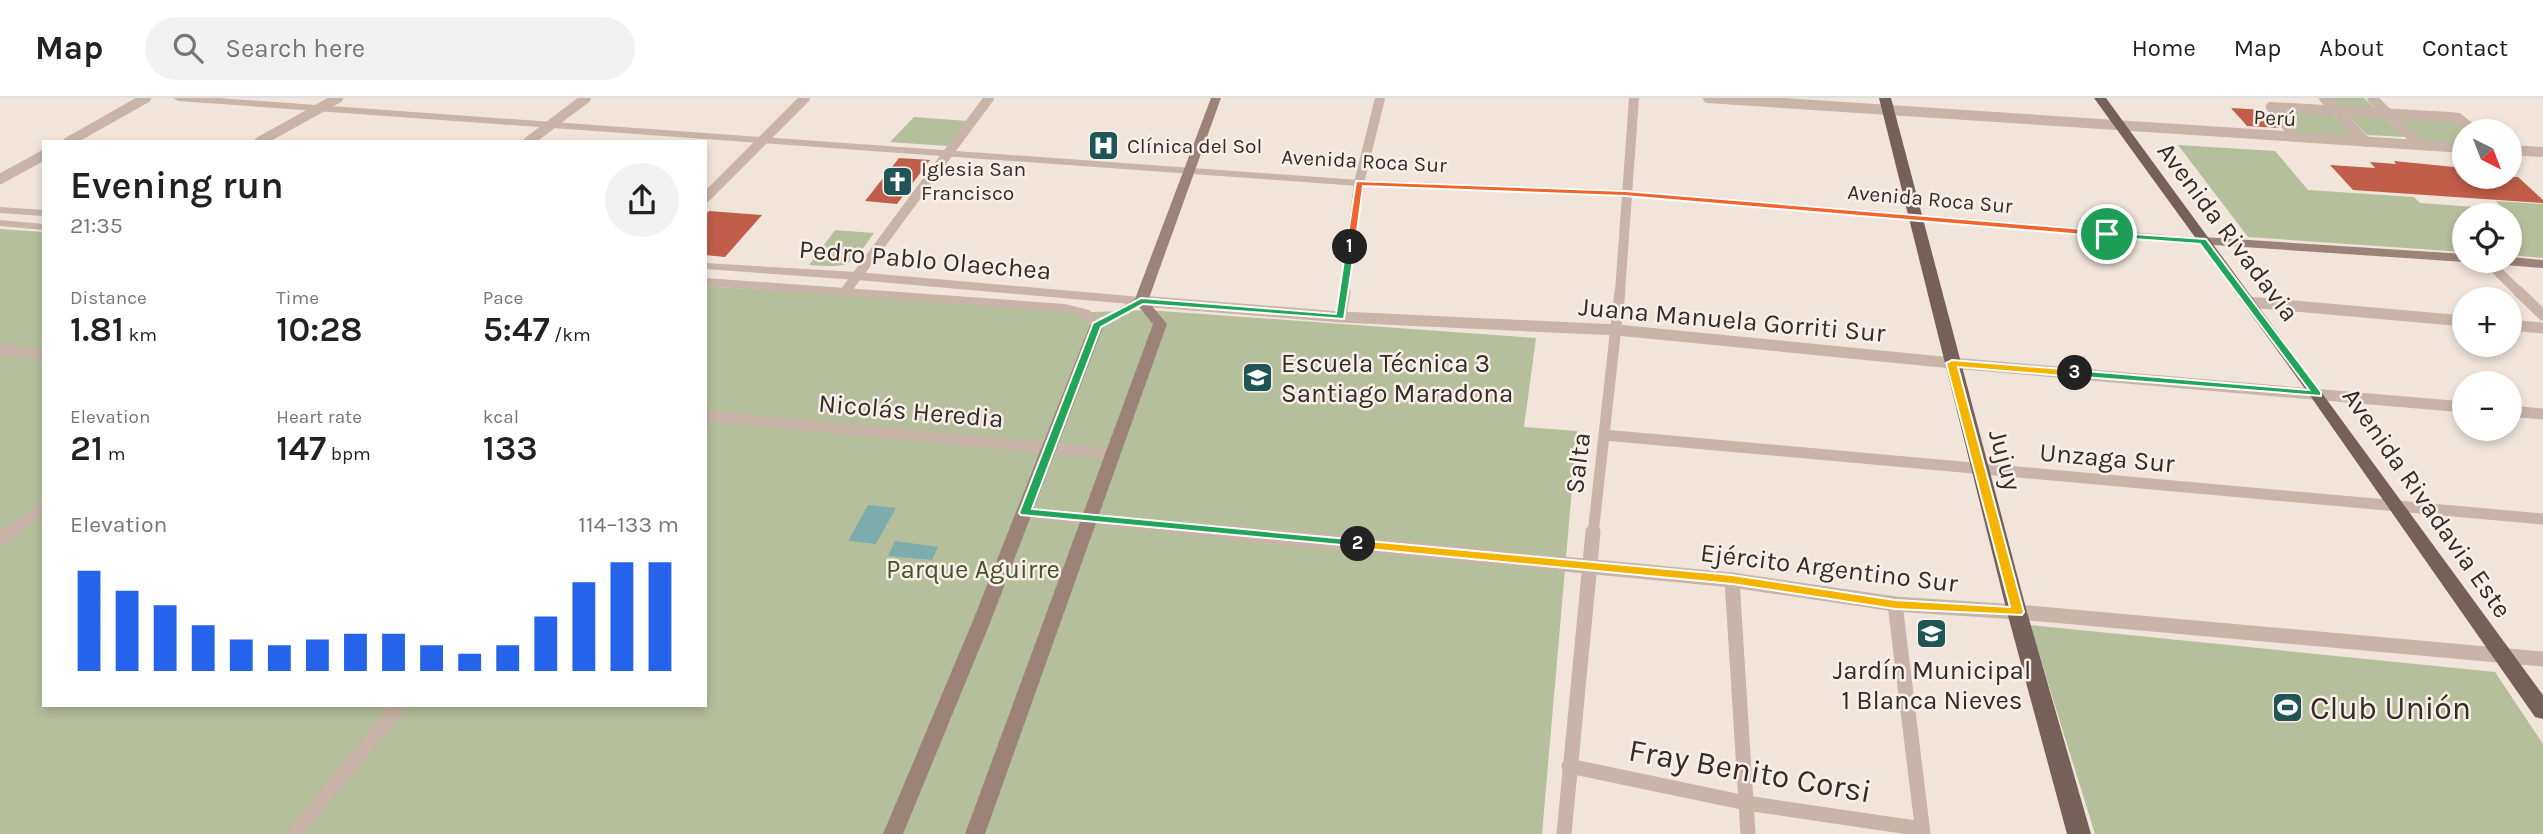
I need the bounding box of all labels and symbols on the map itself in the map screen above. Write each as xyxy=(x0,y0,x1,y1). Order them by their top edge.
street label: Perú xyxy=(2253,105,2297,131)
north arrow xyxy=(2452,119,2522,189)
hospital icon: Clínica del Sol xyxy=(1087,129,1121,163)
place label: Clínica del Sol xyxy=(1127,134,1262,158)
street label: Avenida Rivadavia xyxy=(2151,136,2305,328)
street label: Avenida Roca Sur xyxy=(1281,145,1448,177)
place label: Iglesia San Francisco xyxy=(921,157,1026,205)
church icon: Iglesia San Francisco xyxy=(881,164,915,198)
street label: Avenida Roca Sur xyxy=(1846,180,2014,218)
pin xyxy=(2077,204,2137,264)
pin: 1 xyxy=(1332,230,1368,264)
street label: Pedro Pablo Olaechea xyxy=(798,234,1052,286)
street label: Juana Manuela Gorriti Sur xyxy=(1577,291,1887,349)
place label: Escuela Técnica 3 Santiago Maradona xyxy=(1281,348,1513,409)
pin: 3 xyxy=(2058,356,2092,390)
school or university icon: Escuela Técnica 3 Santiago Maradona xyxy=(1241,361,1275,395)
street label: Avenida Rivadavia Este xyxy=(2336,382,2518,624)
street label: Nicolás Heredia xyxy=(817,387,1005,435)
street label: Jujuy xyxy=(1982,426,2028,494)
street label: Salta xyxy=(1559,431,1597,495)
street label: Unzaga Sur xyxy=(2038,437,2176,479)
pin: 2 xyxy=(1340,526,1376,562)
street label: Ejército Argentino Sur xyxy=(1699,537,1960,599)
park label: Parque Aguirre xyxy=(886,554,1060,585)
school or university icon: Jardín Municipal 1 Blanca Nieves xyxy=(1915,617,1949,651)
place label: Jardín Municipal 1 Blanca Nieves xyxy=(1833,655,2031,716)
place label: Club Unión xyxy=(2310,690,2471,727)
sports icon: Club Unión xyxy=(2270,691,2304,725)
street label: Fray Benito Corsi xyxy=(1626,731,1874,811)

